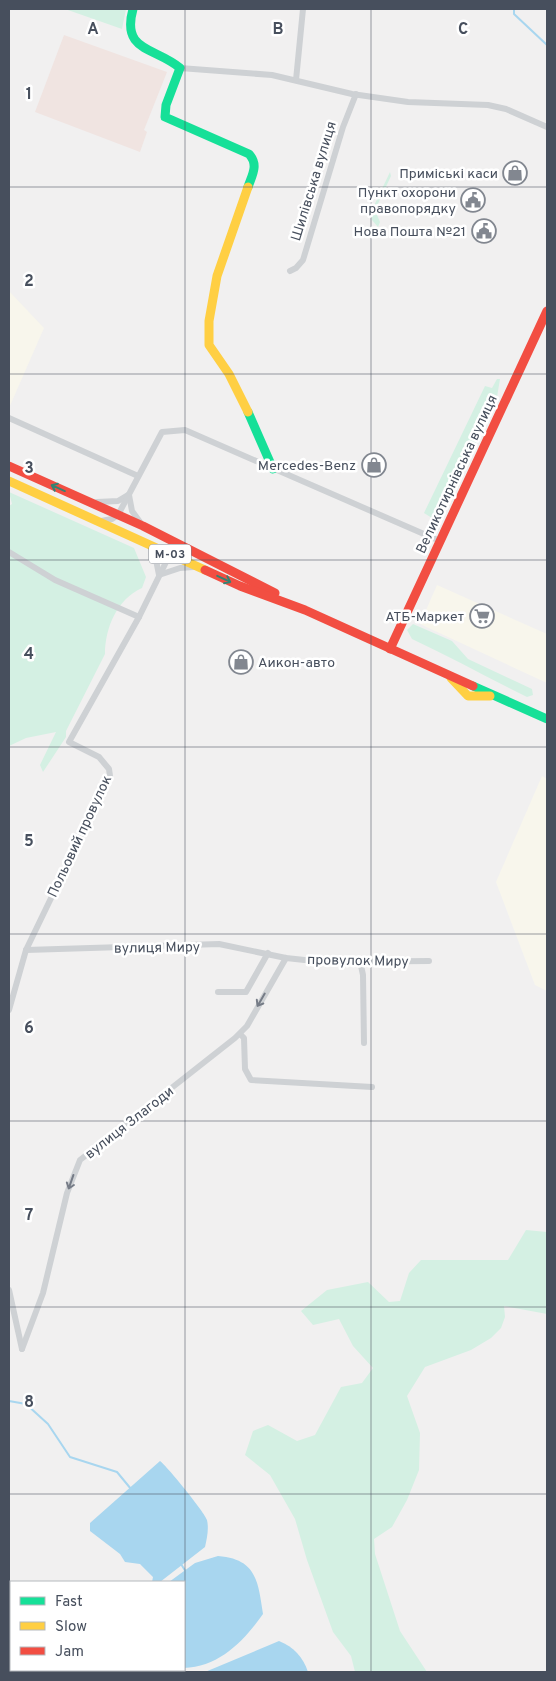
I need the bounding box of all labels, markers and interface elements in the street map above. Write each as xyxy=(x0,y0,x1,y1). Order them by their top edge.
text: A xyxy=(87,20,99,40)
text: B xyxy=(272,20,284,40)
text: C xyxy=(458,20,468,40)
text: 1 xyxy=(26,85,32,105)
street label: Шилівська вулиця xyxy=(288,120,341,243)
shop icon: Приміські каси xyxy=(502,160,528,186)
place label: Приміські каси xyxy=(399,166,498,183)
place label: Пункт охорони правопорядку xyxy=(358,185,456,218)
public building icon: Пункт охорони правопорядку xyxy=(460,187,486,213)
public building icon: Нова Пошта №21 xyxy=(471,218,497,244)
place label: Нова Пошта №21 xyxy=(354,224,466,241)
text: 2 xyxy=(24,272,34,292)
street label: Великотирнівська вулиця xyxy=(413,393,502,557)
shop icon: Mercedes-Benz xyxy=(361,452,387,478)
place label: Mercedes-Benz xyxy=(258,458,356,475)
text: 3 xyxy=(24,459,34,479)
one-way arrow xyxy=(51,482,66,492)
road number: М-03 xyxy=(149,544,191,564)
one-way arrow xyxy=(216,574,231,584)
supermarket icon: АТБ-Маркет xyxy=(469,603,495,629)
place label: АТБ-Маркет xyxy=(385,609,464,626)
text: 4 xyxy=(24,645,34,665)
shop icon: Аикон-авто xyxy=(228,649,254,675)
place label: Аикон-авто xyxy=(258,655,335,672)
street label: Польовий провулок xyxy=(45,773,116,900)
text: 5 xyxy=(24,832,34,852)
street label: вулиця Миру xyxy=(114,939,200,958)
street label: провулок Миру xyxy=(307,952,409,971)
one-way arrow xyxy=(256,993,266,1007)
text: 6 xyxy=(24,1019,34,1039)
street label: вулиця Злагоди xyxy=(82,1083,178,1163)
one-way arrow xyxy=(66,1174,75,1189)
text: 7 xyxy=(25,1206,33,1226)
text: 8 xyxy=(24,1393,34,1413)
legend xyxy=(10,1581,185,1671)
text: Fast xyxy=(55,1593,83,1612)
text: Slow xyxy=(55,1618,87,1637)
text: Jam xyxy=(55,1643,84,1662)

